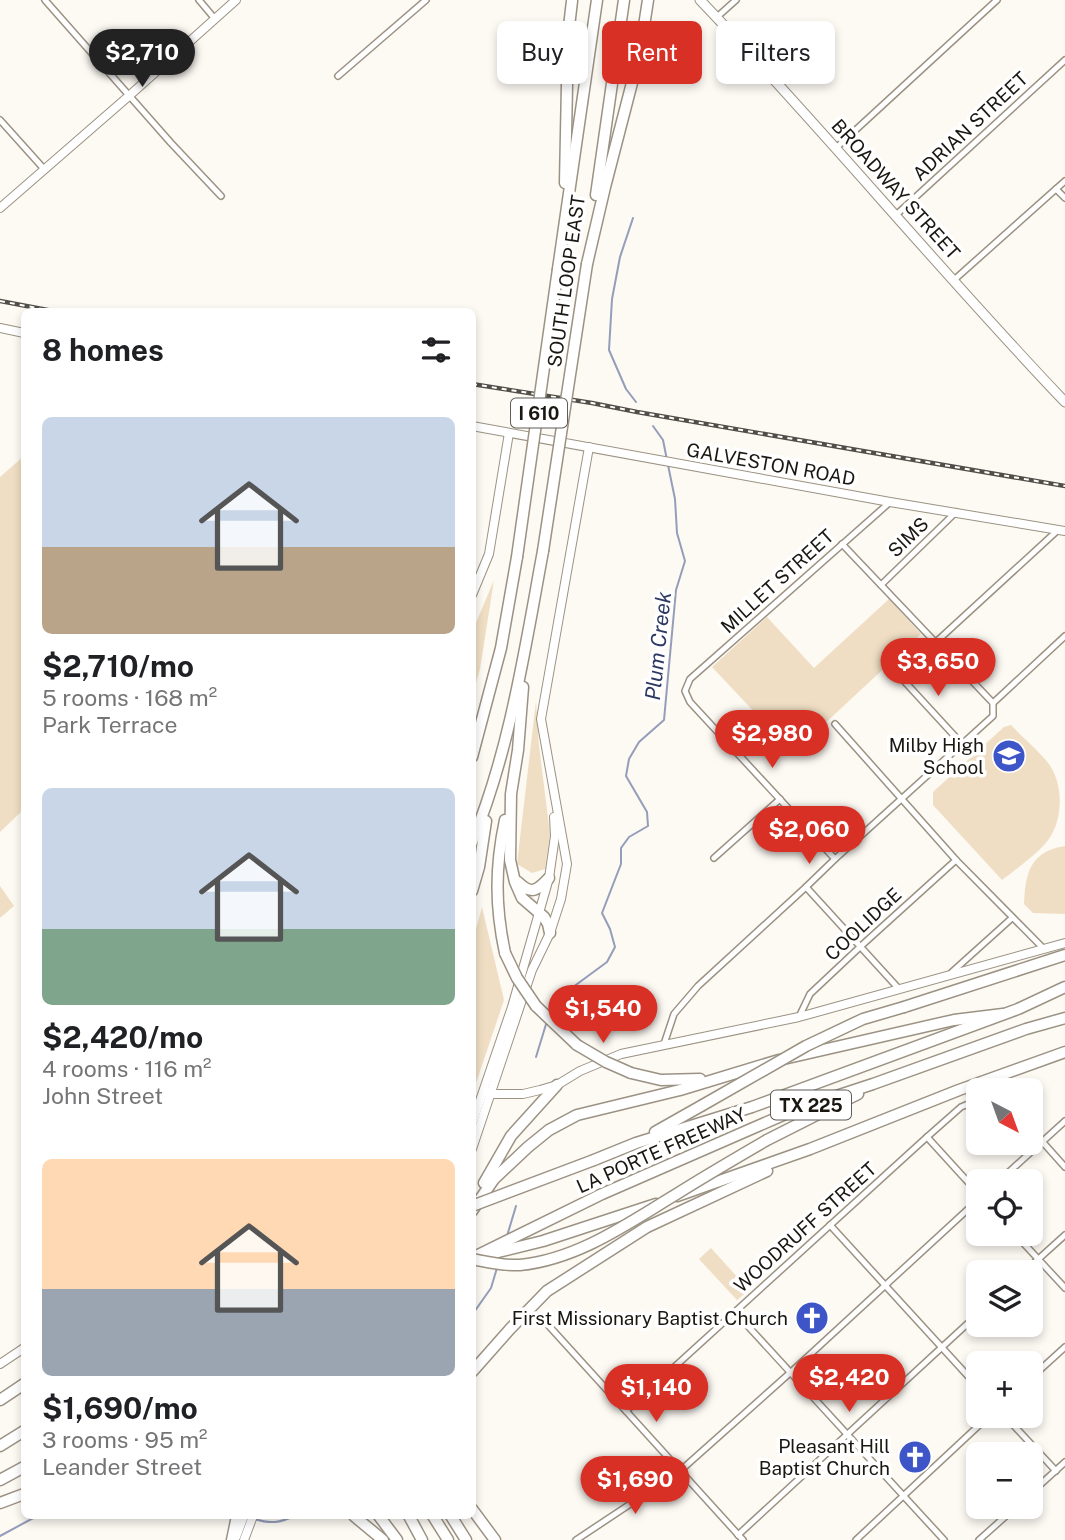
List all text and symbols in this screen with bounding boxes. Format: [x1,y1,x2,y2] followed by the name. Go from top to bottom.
[497,21,588,84] chip: Buy
[602,21,702,84] chip: Rent
[716,21,835,84] chip: Filters
[85,29,199,89] pin: $2,710
[105,38,179,65] text: $2,710
[908,67,1032,185] street label: ADRIAN STREET
[827,114,965,264] street label: BROADWAY STREET
[543,194,589,368] street label: SOUTH LOOP EAST
[417,331,455,369] icon: filters
[42,332,164,368] text: 8 homes
[511,398,567,428] road number: I 610
[685,438,857,490] street label: GALVESTON ROAD
[186,463,312,589] icon: home
[883,513,933,561] street label: SIMS
[716,525,838,637] street label: MILLET STREET
[640,590,676,702] water label: Plum Creek
[881,638,995,698] pin: $3,650
[897,647,979,674] text: $3,650
[42,648,194,684] text: $2,710/mo
[42,684,217,711] text: 5 rooms · 168 m²
[715,710,829,770] pin: $2,980
[42,711,177,738] text: Park Terrace
[731,719,813,746] text: $2,980
[889,734,984,778] place label: Milby High School
[990,737,1028,775] school or university icon: Milby High School
[752,806,866,866] pin: $2,060
[768,815,850,842] text: $2,060
[186,834,312,960] icon: home
[820,883,906,965] street label: COOLIDGE
[546,986,660,1045] pin: $1,540
[564,994,642,1021] text: $1,540
[42,1019,203,1055] text: $2,420/mo
[42,1055,211,1082] text: 4 rooms · 116 m²
[966,1078,1043,1155] north arrow
[966,1078,1043,1519] map controls
[42,1082,163,1109] text: John Street
[771,1090,851,1120] road number: TX 225
[573,1102,750,1197] street label: LA PORTE FREEWAY
[729,1157,881,1297] street label: WOODRUFF STREET
[966,1169,1043,1246] button: locate
[186,1205,312,1331] icon: home
[966,1260,1043,1337] button: layers
[793,1299,831,1337] church icon: First Missionary Baptist Church
[512,1307,788,1329] place label: First Missionary Baptist Church
[966,1351,1043,1428] button: +
[792,1354,906,1414] pin: $2,420
[808,1363,890,1390] text: $2,420
[599,1364,713,1424] pin: $1,140
[620,1373,692,1400] text: $1,140
[42,1390,198,1426] text: $1,690/mo
[42,1426,208,1453] text: 3 rooms · 95 m²
[759,1435,890,1479] place label: Pleasant Hill Baptist Church
[896,1438,934,1476] church icon: Pleasant Hill Baptist Church
[966,1442,1043,1519] button: −
[42,1453,202,1480] text: Leander Street
[578,1456,692,1516] pin: $1,690
[597,1465,673,1492] text: $1,690

